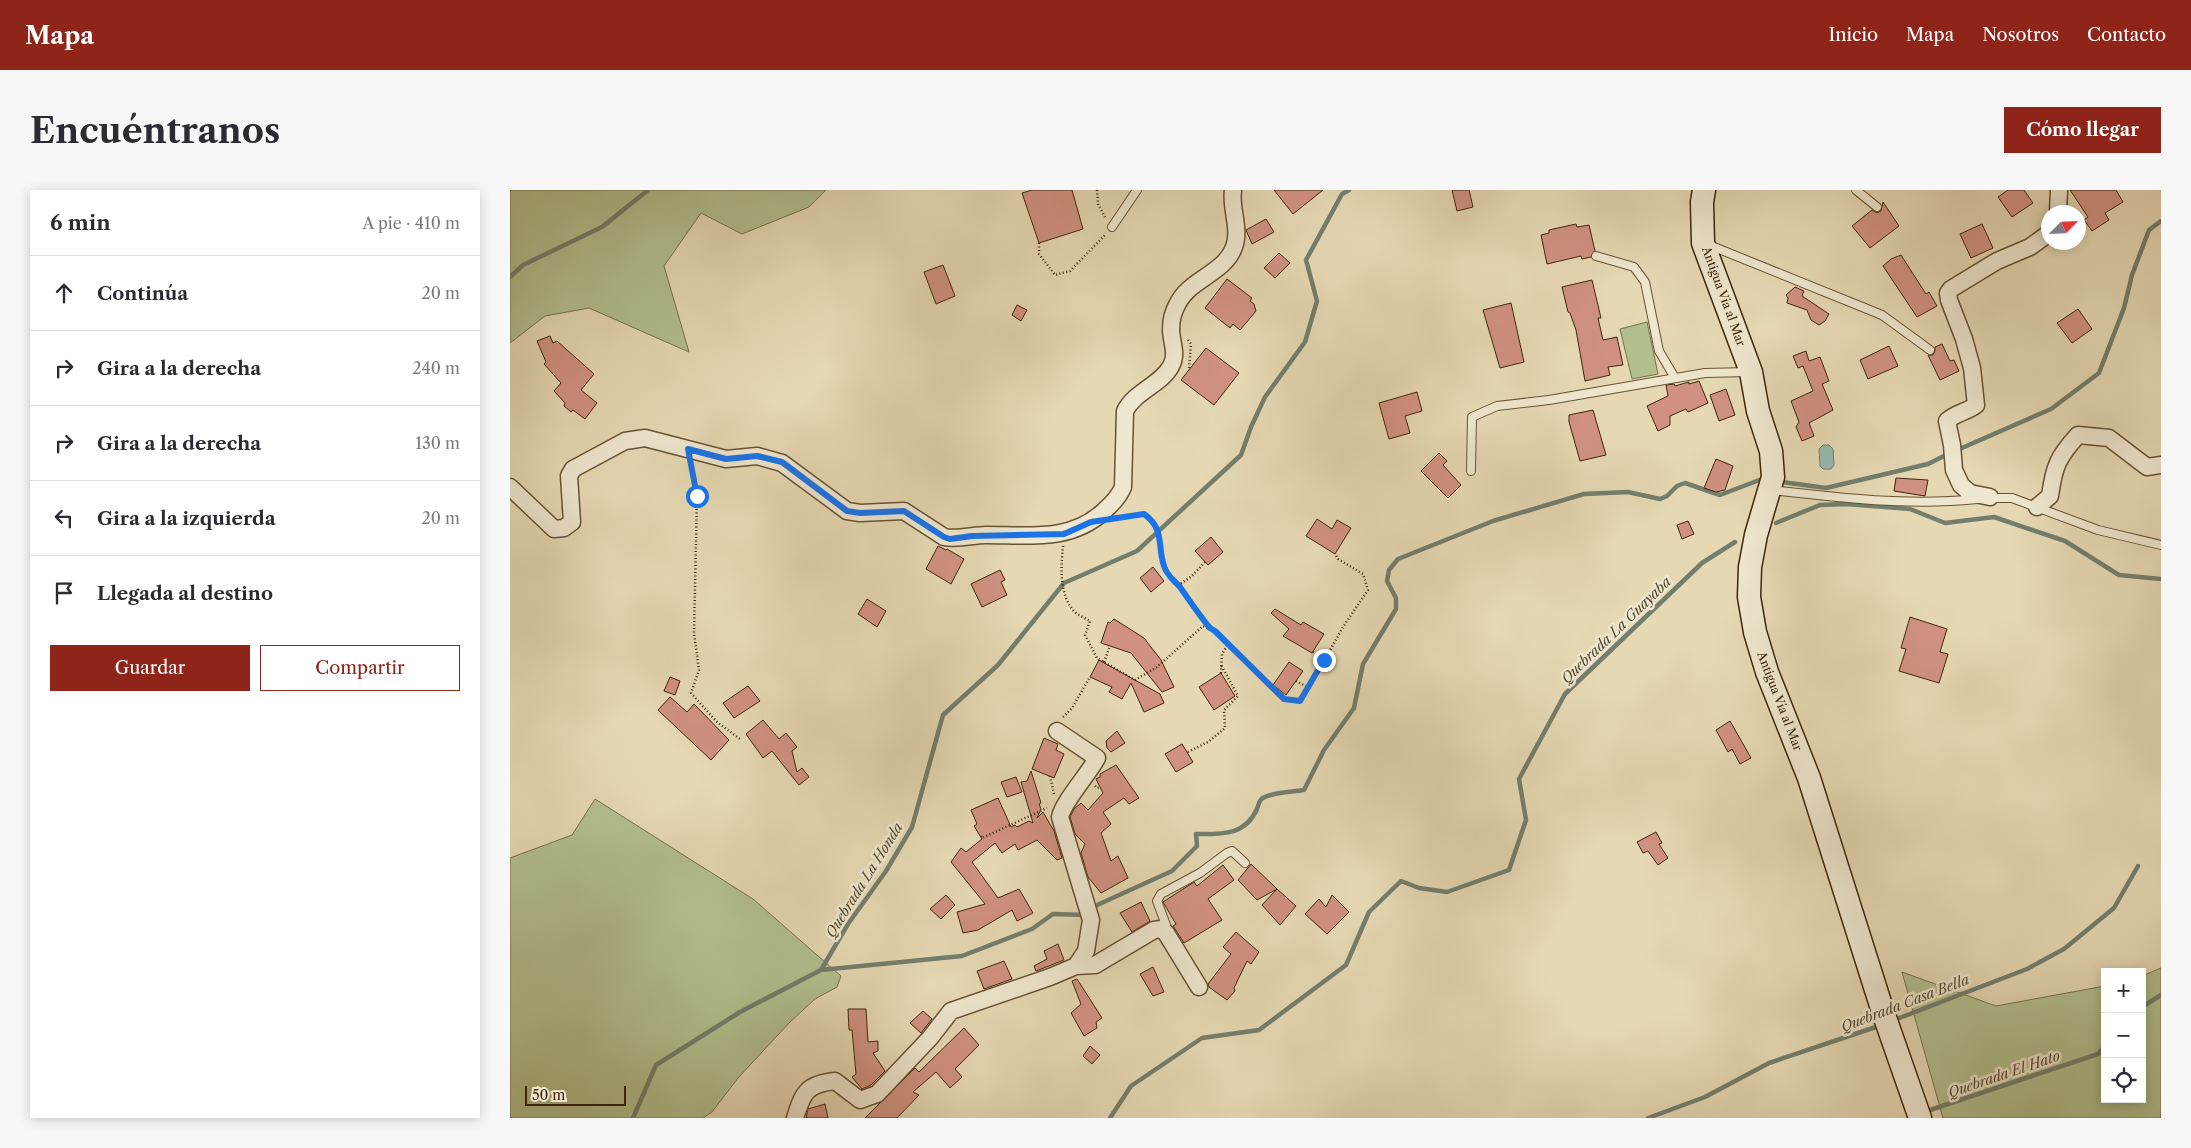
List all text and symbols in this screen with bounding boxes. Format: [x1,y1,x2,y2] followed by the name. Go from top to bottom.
[25,21,94,50] text: Mapa
[1829,24,1878,46] text: Inicio
[1906,24,1954,46] text: Mapa
[1982,24,2059,46] text: Nosotros
[2087,24,2166,46] text: Contacto
[2004,107,2161,153] button: Cómo llegar
[30,109,280,152] text: Encuéntranos
[2041,205,2086,250] north arrow
[50,210,111,235] text: 6 min
[362,213,460,233] text: A pie · 410 m
[1699,243,1749,348] street label: Antigua Vía al Mar
[50,279,78,307] icon: ahead
[97,282,188,305] text: Continúa
[421,283,460,303] text: 20 m
[50,354,78,382] icon: right
[97,357,261,380] text: Gira a la derecha
[412,358,460,378] text: 240 m
[50,429,78,457] icon: right
[97,432,261,455] text: Gira a la derecha
[415,433,460,453] text: 130 m
[686,485,709,508] route start
[50,504,78,532] icon: left
[97,507,276,530] text: Gira a la izquierda
[421,508,460,528] text: 20 m
[1557,572,1675,687] water label: Quebrada La Guayaba
[50,579,78,607] icon: arrive
[97,582,273,605] text: Llegada al destino
[50,645,250,691] button: Guardar
[260,645,460,691] button: Compartir
[1754,648,1806,753] street label: Antigua Vía al Mar
[1313,649,1336,672] route end
[821,819,907,941] water label: Quebrada La Honda
[2101,968,2146,1103] map controls
[2101,968,2146,1013] button: +
[1838,970,1972,1036] water label: Quebrada Casa Bella
[2101,1013,2146,1058] button: −
[1946,1046,2063,1102] water label: Quebrada El Hato
[2101,1058,2146,1103] button: locate
[525,1083,626,1106] scale bar
[532,1086,565,1104] text: 50 m

